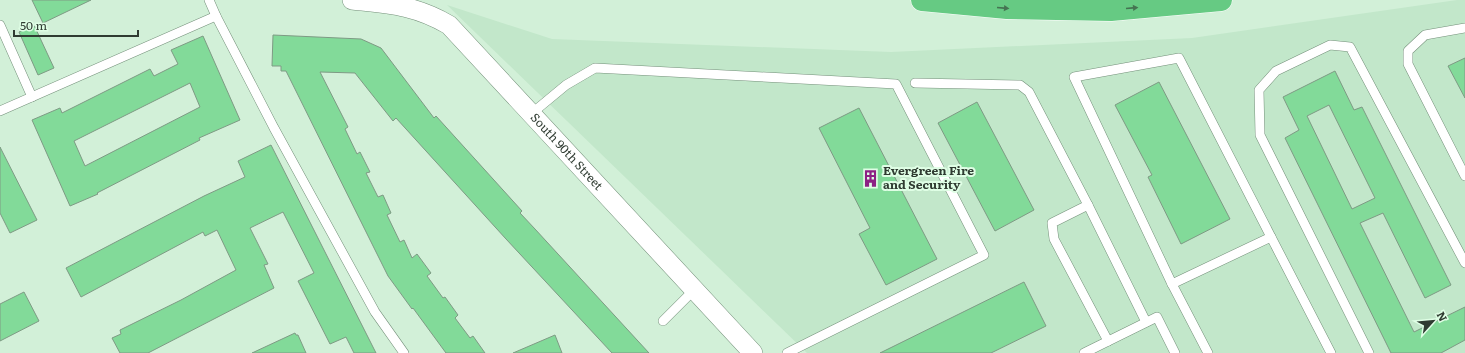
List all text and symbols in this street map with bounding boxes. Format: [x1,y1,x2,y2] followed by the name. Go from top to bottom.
[997,5,1009,11] one-way arrow
[1126,5,1138,12] one-way arrow
[14,12,138,38] scale bar
[20,16,47,34] text: 50 m
[527,108,608,194] street label: South 90th Street
[883,161,974,193] place label: Evergreen Fire and Security
[860,168,880,188] building icon: Evergreen Fire and Security
[1413,301,1453,341] north arrow
[1434,308,1452,324] text: N

